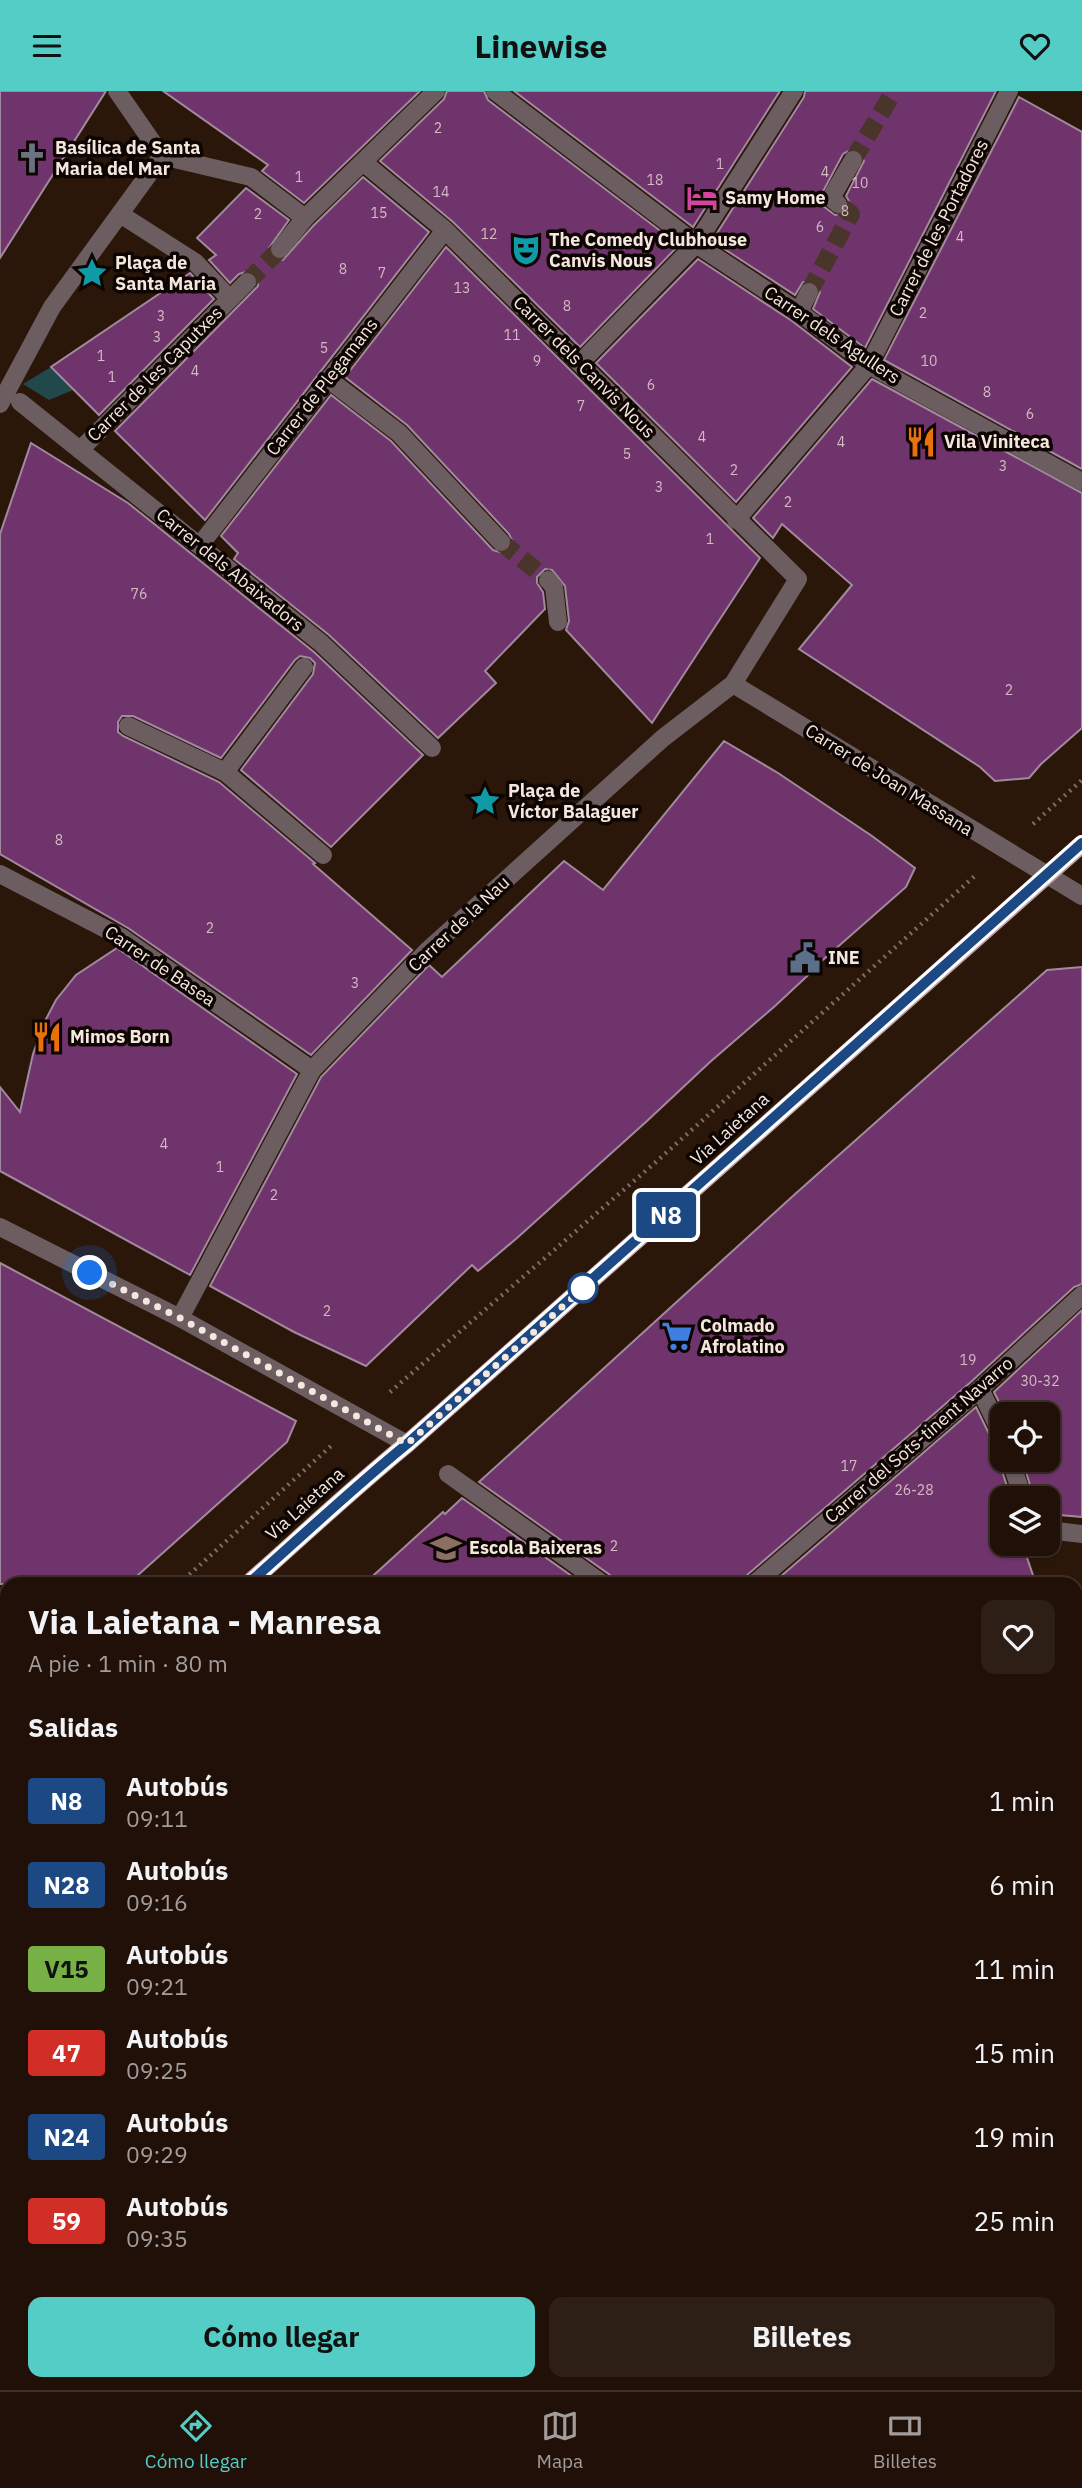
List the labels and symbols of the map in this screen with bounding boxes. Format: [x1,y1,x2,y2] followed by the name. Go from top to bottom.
[434,119,442,137] house number: 2
[884,135,993,320] street label: Carrer de les Portadores
[55,136,201,180] place label: Basílica de Santa Maria del Mar
[15,141,49,175] church icon: Basílica de Santa Maria del Mar
[716,155,724,173] house number: 1
[821,163,829,181] house number: 4
[295,168,303,186] house number: 1
[647,171,663,189] house number: 18
[852,174,868,192] house number: 10
[685,181,719,215] hotel icon: Samy Home
[433,183,449,201] house number: 14
[725,186,826,209] place label: Samy Home
[841,202,849,220] house number: 8
[371,204,387,222] house number: 15
[254,205,262,223] house number: 2
[816,218,824,236] house number: 6
[481,225,497,243] house number: 12
[549,228,747,272] place label: The Comedy Clubhouse Canvis Nous
[956,228,964,246] house number: 4
[509,233,543,267] theatre icon: The Comedy Clubhouse Canvis Nous
[115,251,216,295] place label: Plaça de Santa Maria
[75,256,109,290] place icon: Plaça de Santa Maria
[339,260,347,278] house number: 8
[378,264,386,282] house number: 7
[454,279,470,297] house number: 13
[760,281,905,389] street label: Carrer dels Agullers
[508,291,660,443] street label: Carrer dels Canvis Nous
[563,297,571,315] house number: 8
[82,301,227,446] street label: Carrer de les Caputxes
[919,304,927,322] house number: 2
[157,307,165,325] house number: 3
[261,313,382,460] street label: Carrer de Plegamans
[504,326,520,344] house number: 11
[153,328,161,346] house number: 3
[320,339,328,357] house number: 5
[97,347,105,365] house number: 1
[533,352,541,370] house number: 9
[921,352,937,370] house number: 10
[191,362,199,380] house number: 4
[108,368,116,386] house number: 1
[647,376,655,394] house number: 6
[983,383,991,401] house number: 8
[577,397,585,415] house number: 7
[1026,405,1034,423] house number: 6
[904,425,938,459] restaurant icon: Vila Viniteca
[698,428,706,446] house number: 4
[944,430,1050,453] place label: Vila Viniteca
[837,433,845,451] house number: 4
[623,445,631,463] house number: 5
[999,457,1007,475] house number: 3
[730,461,738,479] house number: 2
[655,478,663,496] house number: 3
[784,493,792,511] house number: 2
[152,503,309,636] street label: Carrer dels Abaixadors
[706,530,714,548] house number: 1
[131,585,147,603] house number: 76
[1005,681,1013,699] house number: 2
[801,719,978,841] street label: Carrer de Joan Massana
[508,779,639,823] place label: Plaça de Víctor Balaguer
[468,784,502,818] place icon: Plaça de Víctor Balaguer
[55,831,63,849] house number: 8
[403,871,514,977] street label: Carrer de la Nau
[206,919,214,937] house number: 2
[100,920,220,1011] street label: Carrer de Basea
[788,941,822,975] public building icon: INE
[828,946,860,969] place label: INE
[351,974,359,992] house number: 3
[30,1020,64,1054] restaurant icon: Mimos Born
[70,1025,170,1048] place label: Mimos Born
[686,1087,774,1170] street label: Via Laietana
[160,1135,168,1153] house number: 4
[216,1158,224,1176] house number: 1
[270,1186,278,1204] house number: 2
[634,1192,698,1238] line badge: N8
[72,1255,107,1290] your location
[568,1273,598,1303] unlabelled marker
[323,1302,331,1320] house number: 2
[700,1314,785,1358] place label: Colmado Afrolatino
[660,1319,694,1353] supermarket icon: Colmado Afrolatino
[960,1351,976,1369] house number: 19
[820,1352,1018,1528] street label: Carrer del Sots-tinent Navarro
[1020,1372,1060,1390] house number: 30-32
[841,1457,857,1475] house number: 17
[261,1462,349,1545] street label: Via Laietana
[894,1481,934,1499] house number: 26-28
[429,1531,463,1565] school or university icon: Escola Baixeras
[469,1536,602,1559] place label: Escola Baixeras
[610,1537,618,1555] house number: 2

